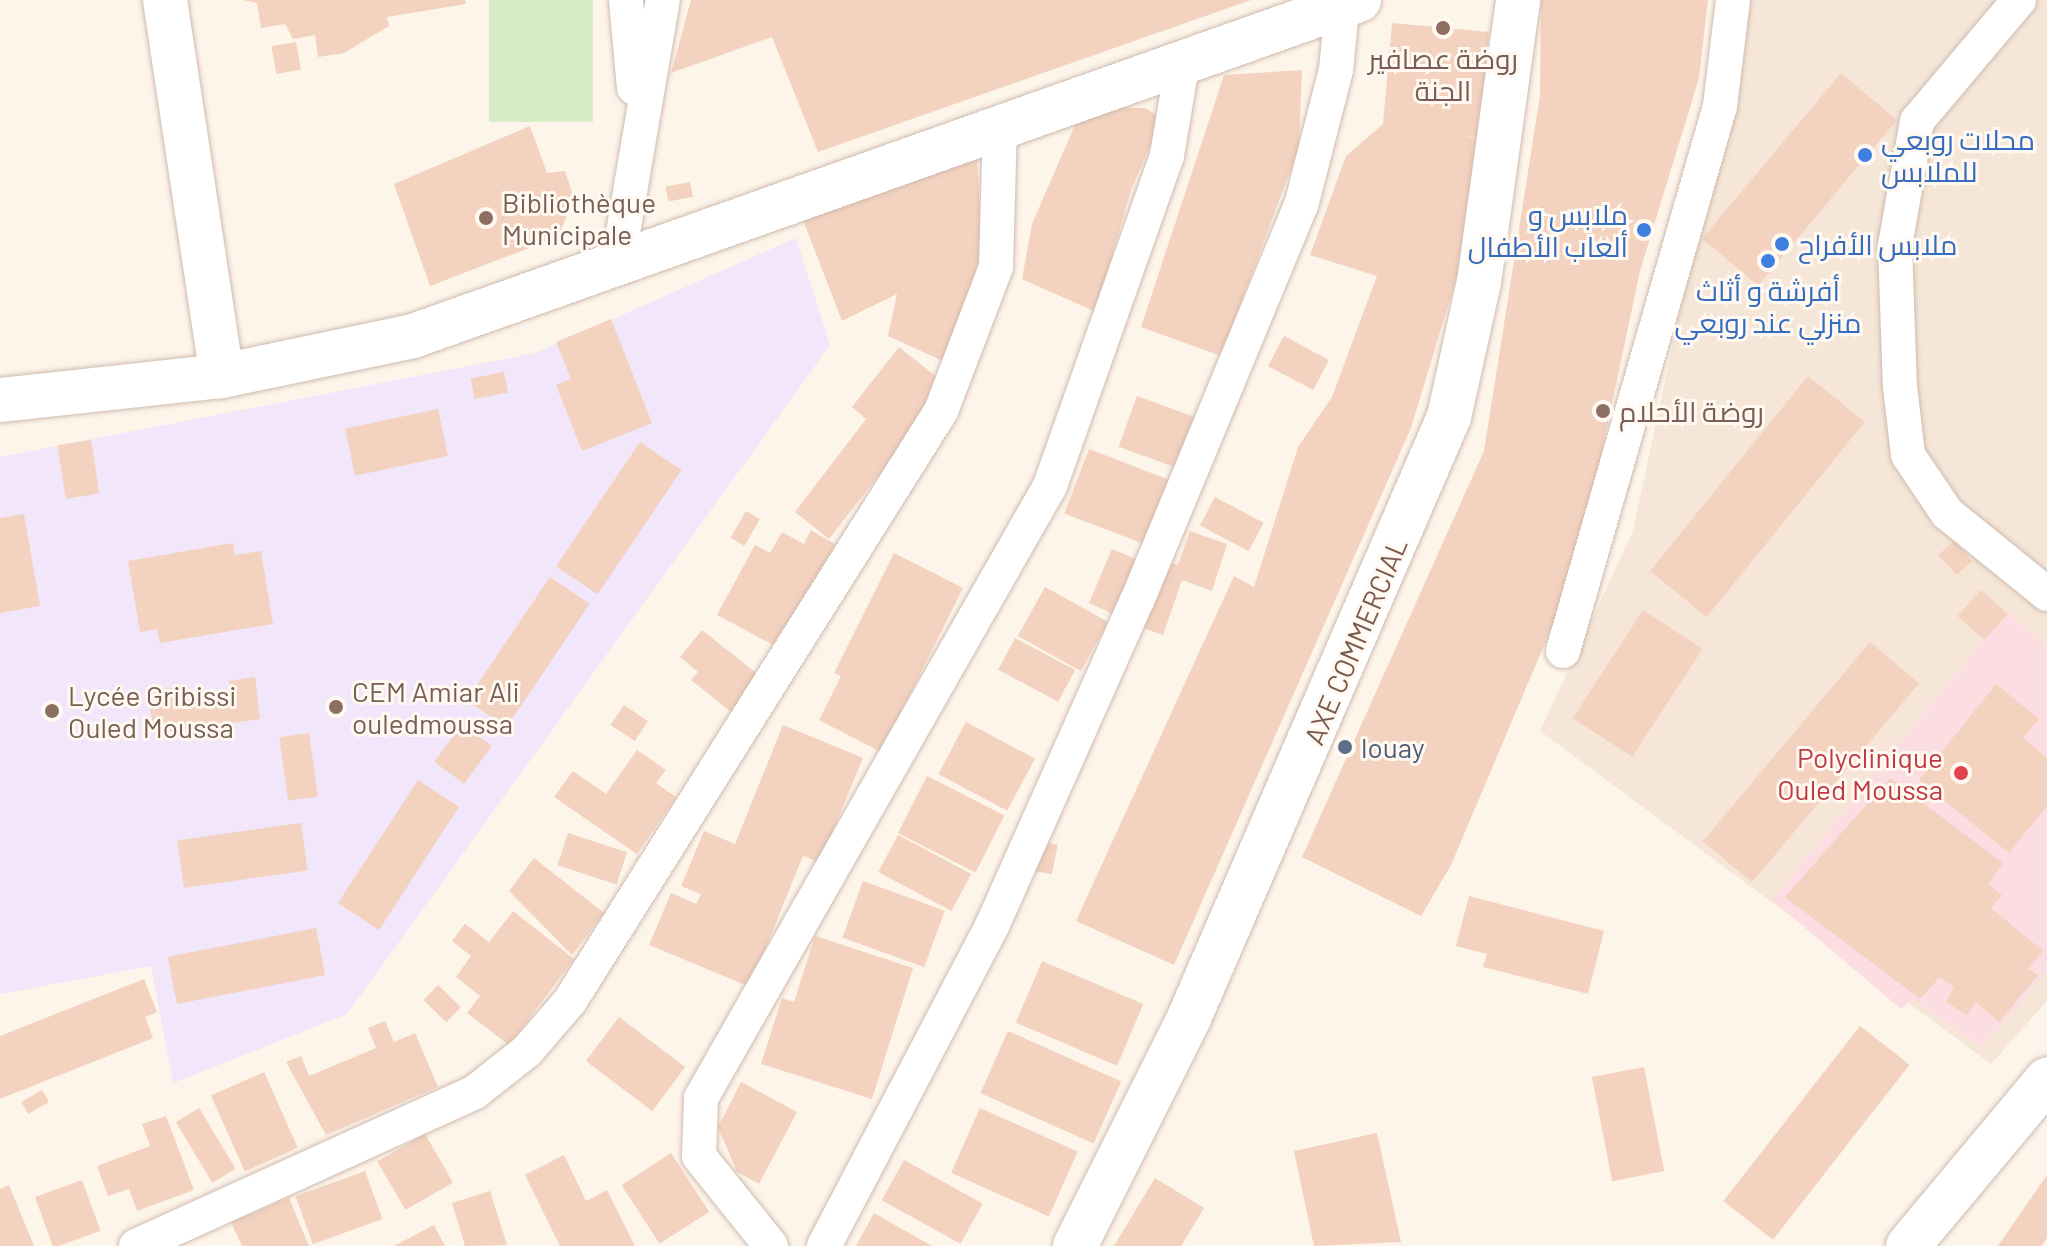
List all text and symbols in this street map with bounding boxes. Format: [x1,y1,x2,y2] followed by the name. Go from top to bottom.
[1434,19,1452,37] marker: روضة عصافير الجنة
[1368,41,1518,107] place label: روضة عصافير الجنة
[1881,122,2035,188] place label: محلات روبعي للملابس
[1856,146,1874,164] marker: محلات روبعي للملابس
[502,185,656,251] place label: Bibliothèque Municipale
[1468,197,1628,263] place label: ملابس و ألعاب الأطفال
[477,209,495,227] marker: Bibliothèque Municipale
[1635,221,1653,239] marker: ملابس و ألعاب الأطفال
[1798,227,1957,261] place label: ملابس الأفراح
[1773,235,1791,253] marker: ملابس الأفراح
[1759,252,1777,270] marker: أفرشة و أثاث منزلي عند روبعي
[1675,273,1861,339] place label: أفرشة و أثاث منزلي عند روبعي
[1619,394,1764,428] place label: روضة الأحلام
[1594,402,1612,420] marker: روضة الأحلام
[1296,532,1414,750] street label: AXE COMMERCIAL
[352,674,520,740] place label: CEM Amiar Ali ouledmoussa
[68,678,237,744] place label: Lycée Gribissi Ouled Moussa
[327,698,345,716] marker: CEM Amiar Ali ouledmoussa
[43,702,61,720] marker: Lycée Gribissi Ouled Moussa
[1361,730,1425,764] place label: louay
[1336,738,1354,756] marker: louay
[1777,740,1943,806] place label: Polyclinique Ouled Moussa
[1950,762,1972,784] marker: Polyclinique Ouled Moussa

